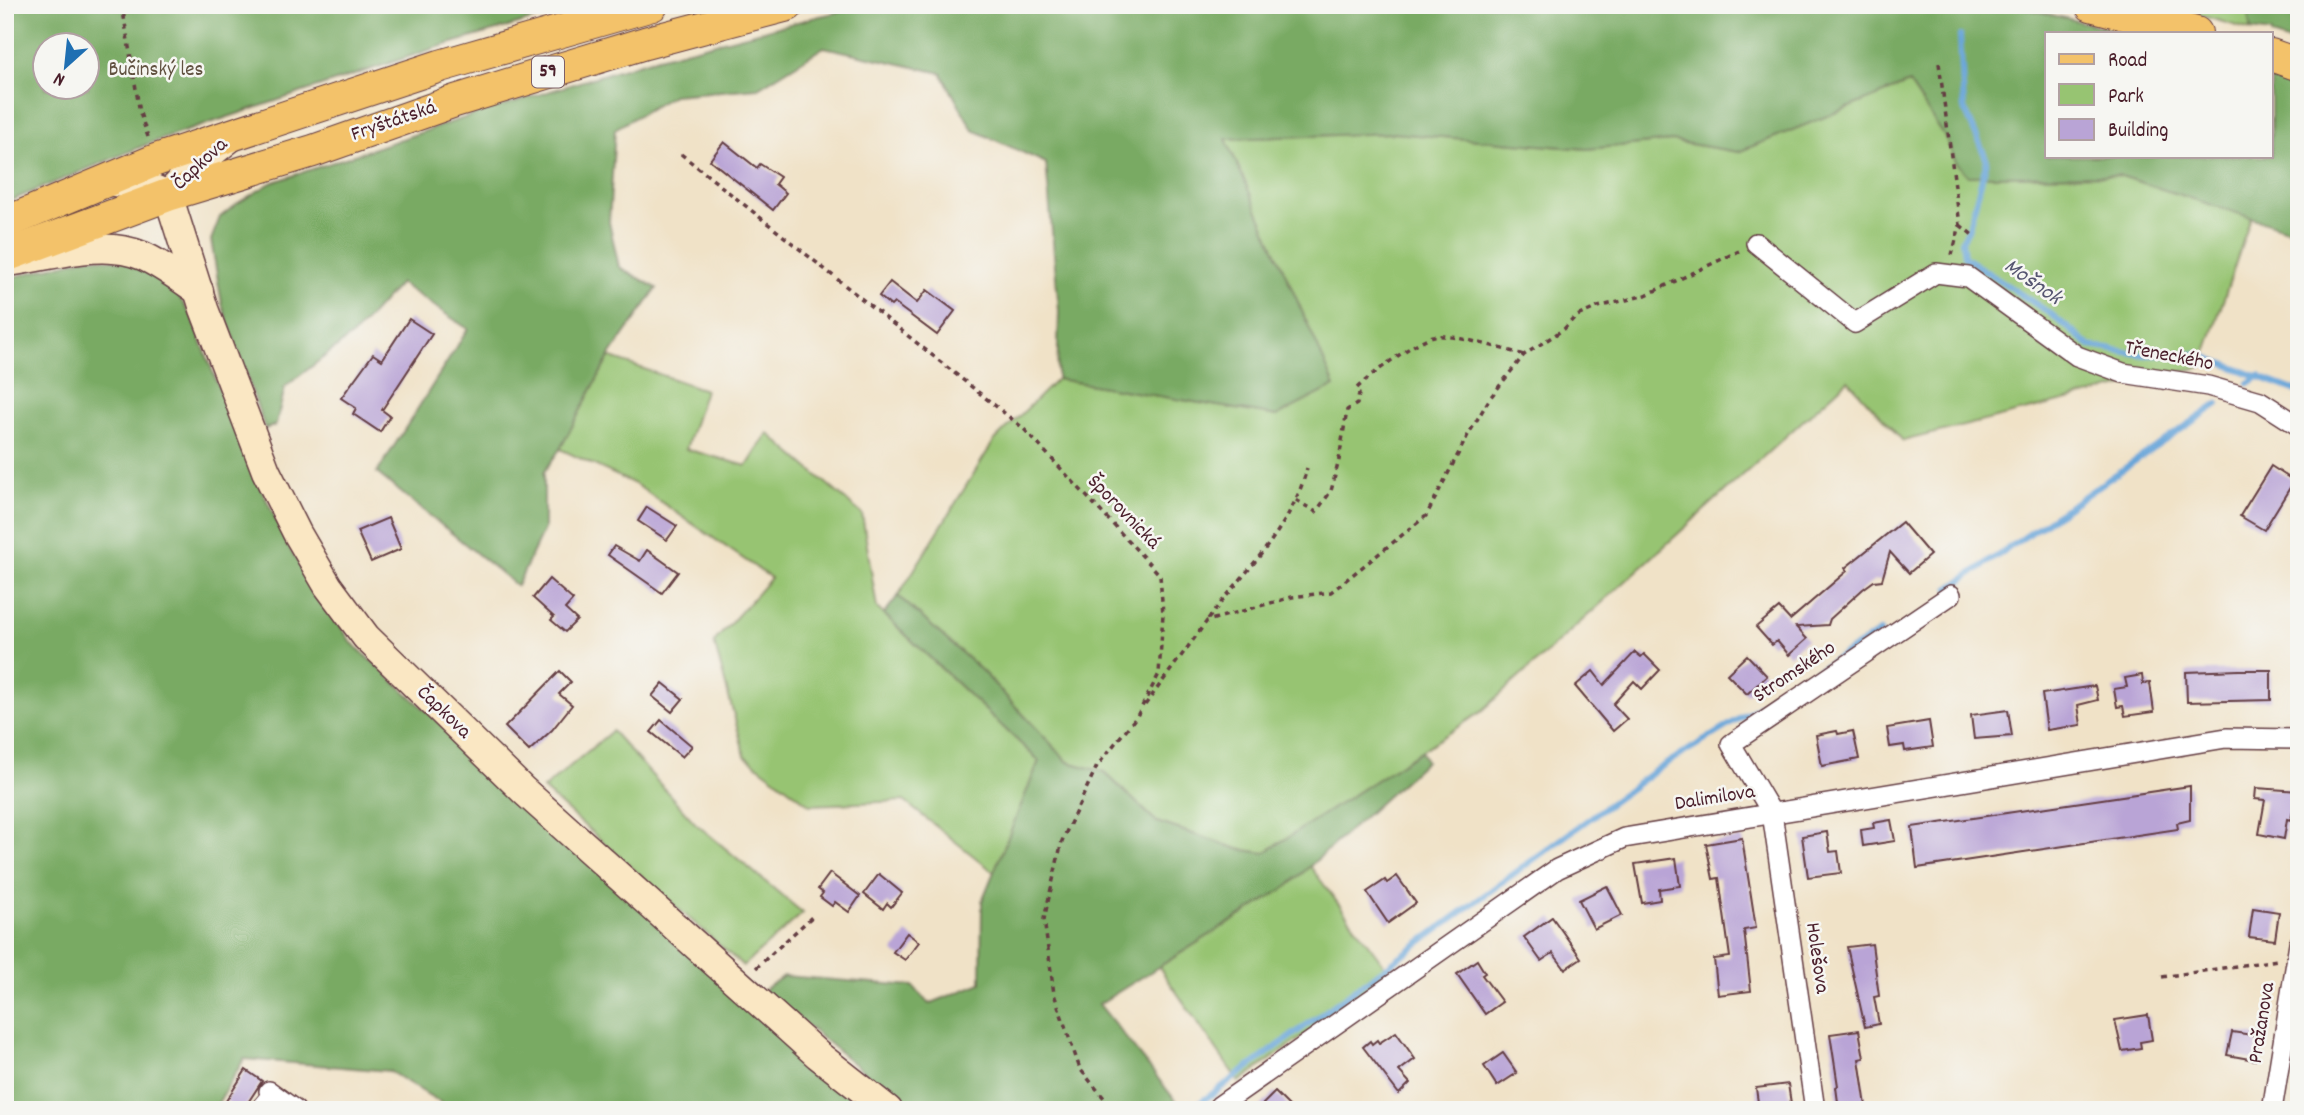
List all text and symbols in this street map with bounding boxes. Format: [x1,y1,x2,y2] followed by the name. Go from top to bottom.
[32,32,102,102] north arrow
[2045,32,2272,158] legend
[2108,47,2147,77] text: Road
[109,56,203,86] park label: Bučinský les
[532,57,564,88] road number: 59
[50,64,70,92] text: N
[2108,83,2144,113] text: Park
[347,93,441,151] street label: Fryštátská
[2108,117,2168,147] text: Building
[166,131,236,199] street label: Čapkova
[1996,251,2070,316] water label: Mošnok
[2122,334,2216,380] street label: Třeneckého
[1079,469,1167,558] street label: Šporovnická
[1748,634,1842,712] street label: Stromského
[409,679,478,748] street label: Čapkova
[1673,778,1758,820] street label: Dalimilova
[1796,921,1836,997] street label: Holešova
[2242,979,2284,1066] street label: Pražanova

